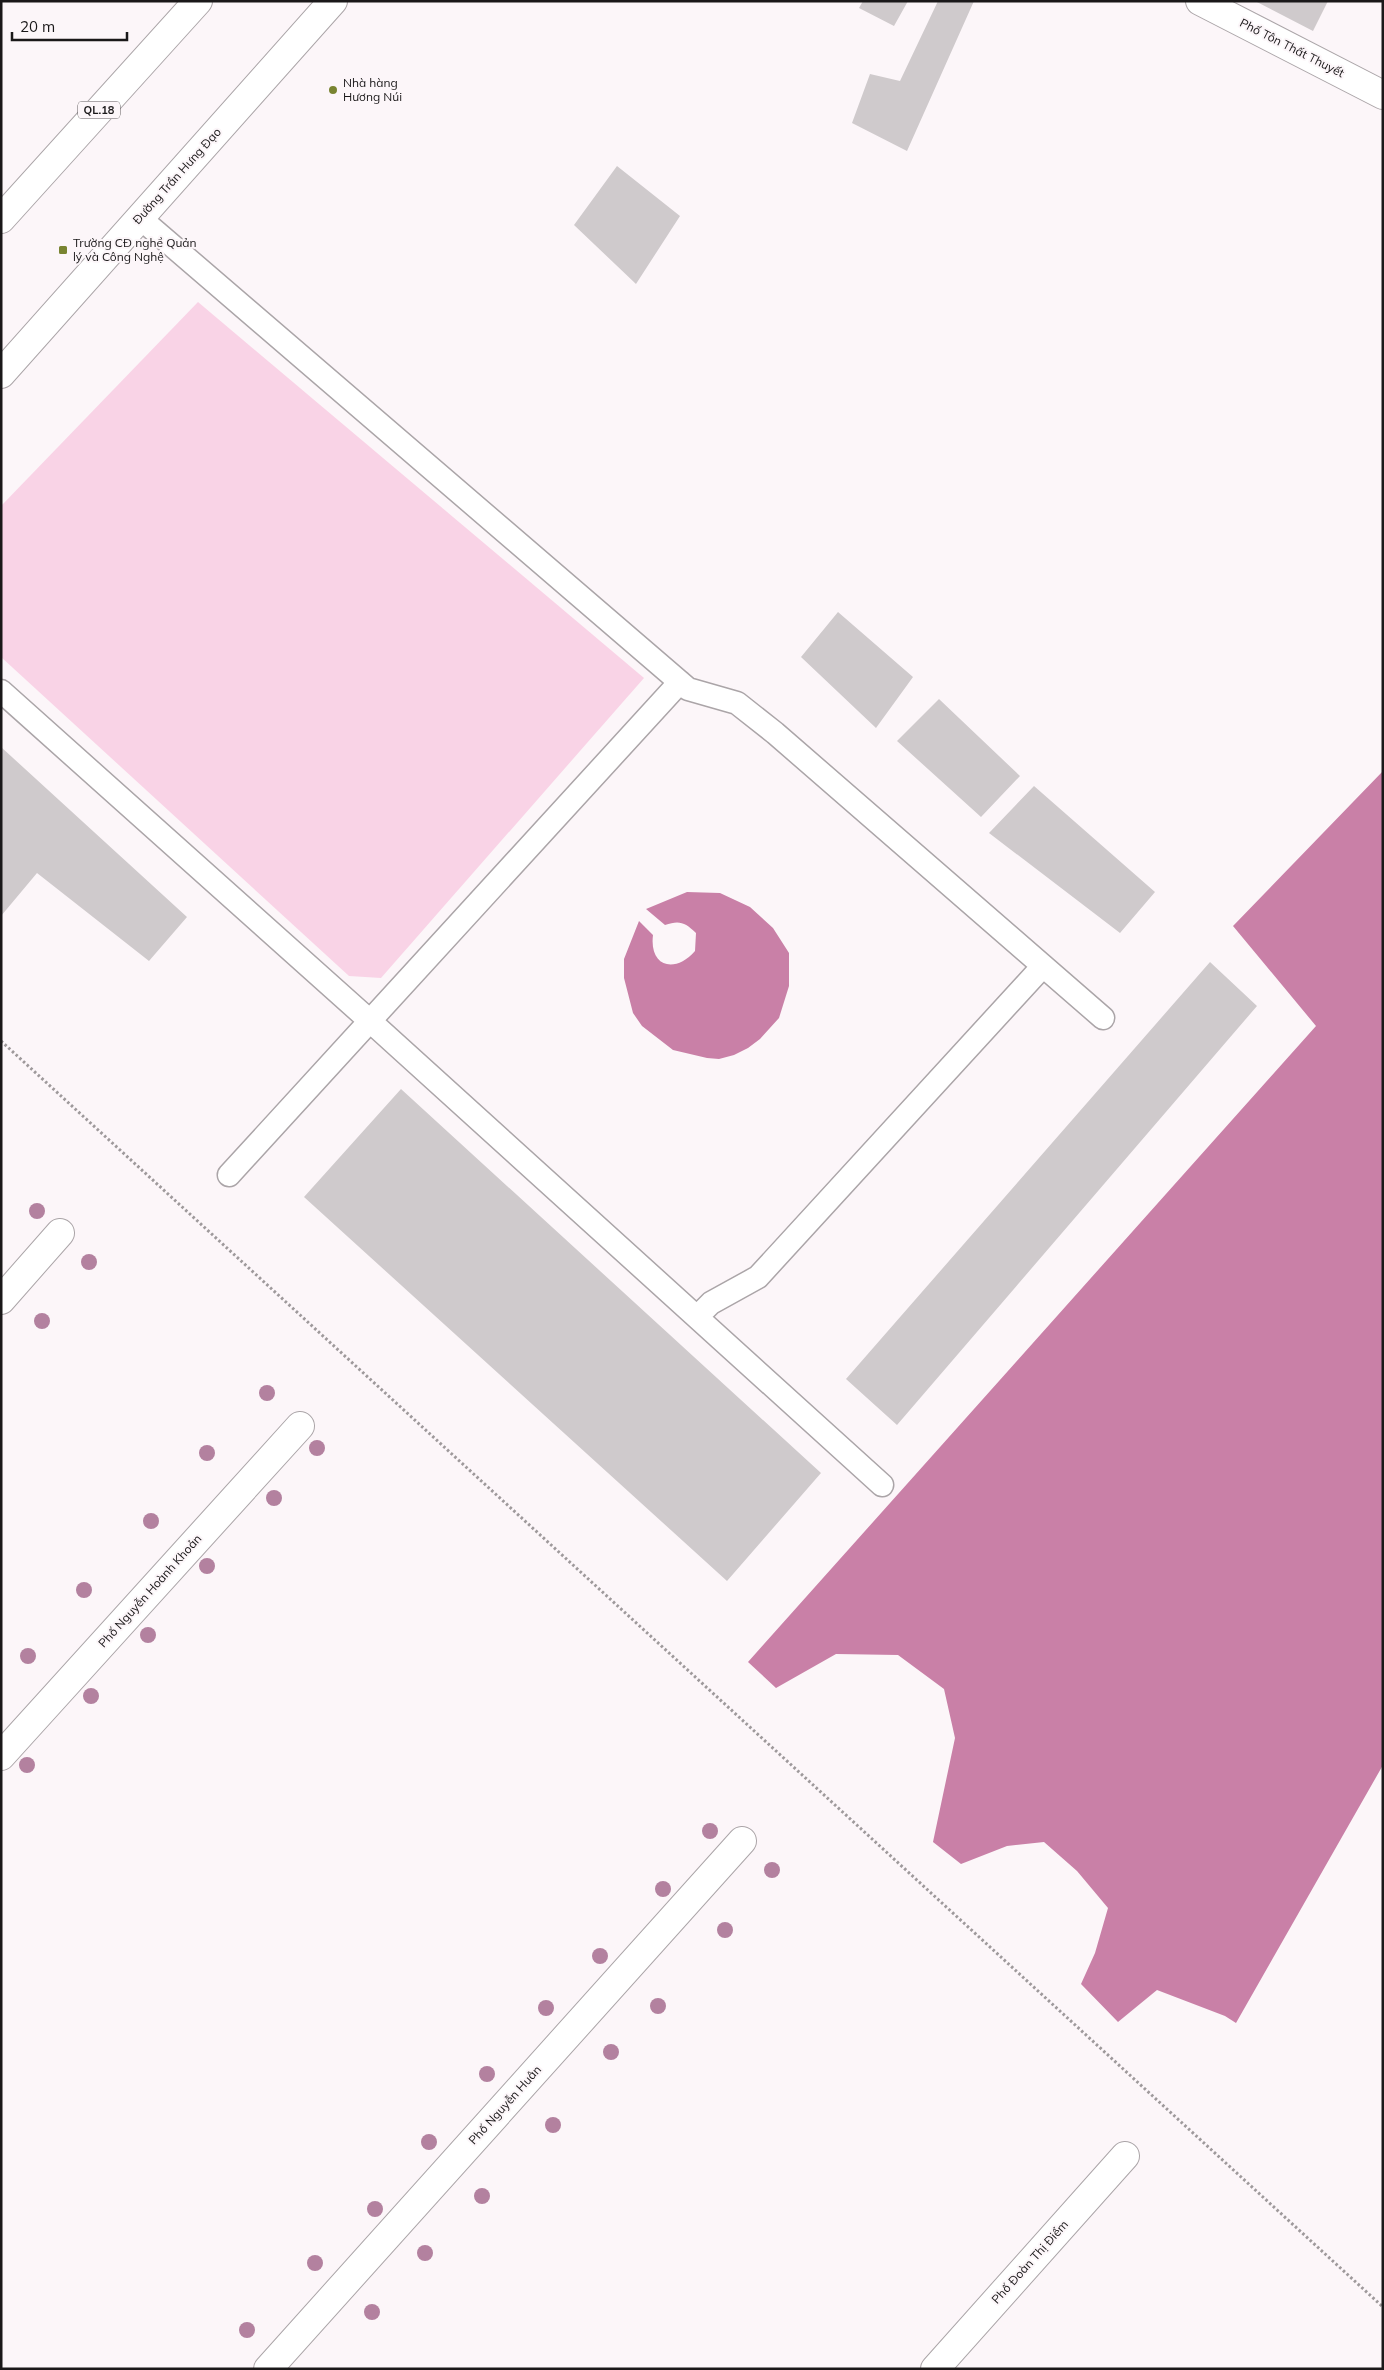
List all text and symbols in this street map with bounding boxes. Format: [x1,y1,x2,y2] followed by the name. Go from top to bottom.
[12,10,128,42] scale bar
[1237,15,1347,80] street label: Phố Tôn Thất Thuyết
[20,17,55,36] text: 20 m
[343,75,402,104] place label: Nhà hàng Hương Núi
[327,84,339,96] marker: Nhà hàng Hương Núi
[78,102,120,118] road number: QL.18
[129,124,224,227] street label: Đường Trần Hưng Đạo
[73,235,197,264] place label: Trường CĐ nghề Quản lý và Công Nghệ
[57,244,69,256] marker: Trường CĐ nghề Quản lý và Công Nghệ
[95,1531,204,1650] street label: Phố Nguyễn Hoành Khoản
[465,2062,544,2147] street label: Phố Nguyễn Huân
[988,2217,1071,2307] street label: Phố Đoàn Thị Điểm

